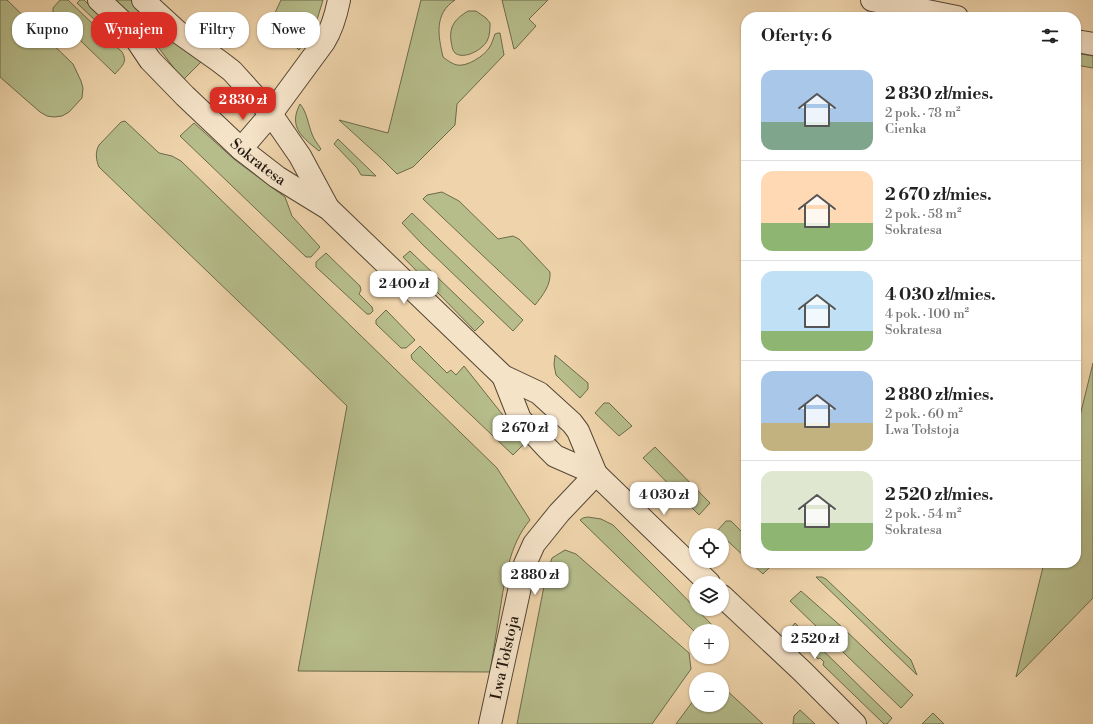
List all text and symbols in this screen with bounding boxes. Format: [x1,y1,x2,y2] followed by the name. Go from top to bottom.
[12,12,83,48] chip: Kupno
[91,12,177,48] chip: Wynajem
[185,12,249,48] chip: Filtry
[257,12,320,48] chip: Nowe
[761,25,832,47] text: Oferty: 6
[1039,25,1061,47] icon: filters
[885,83,993,105] text: 2 830 zł/mies.
[793,86,841,134] icon: home
[202,87,284,121] pin: 2 830 zł
[219,92,267,108] text: 2 830 zł
[885,105,961,121] text: 2 pok. · 78 m²
[885,121,926,137] text: Cienka
[226,135,290,190] street label: Sokratesa
[885,184,992,206] text: 2 670 zł/mies.
[793,187,841,235] icon: home
[885,206,961,222] text: 2 pok. · 58 m²
[885,222,942,238] text: Sokratesa
[363,271,445,305] pin: 2 400 zł
[379,276,429,292] text: 2 400 zł
[885,284,996,306] text: 4 030 zł/mies.
[793,287,841,335] icon: home
[885,306,969,322] text: 4 pok. · 100 m²
[885,322,942,338] text: Sokratesa
[885,384,994,406] text: 2 880 zł/mies.
[793,387,841,435] icon: home
[885,406,963,422] text: 2 pok. · 60 m²
[484,415,566,449] pin: 2 670 zł
[501,420,549,436] text: 2 670 zł
[885,422,959,438] text: Lwa Tołstoja
[623,482,705,516] pin: 4 030 zł
[885,484,993,506] text: 2 520 zł/mies.
[639,487,689,503] text: 4 030 zł
[793,487,841,535] icon: home
[885,506,962,522] text: 2 pok. · 54 m²
[885,522,942,538] text: Sokratesa
[689,528,729,712] map controls
[689,528,729,568] button: locate
[494,562,576,596] pin: 2 880 zł
[511,567,559,583] text: 2 880 zł
[689,576,729,616] button: layers
[487,613,524,702] street label: Lwa Tołstoja
[689,624,729,664] button: +
[774,626,856,660] pin: 2 520 zł
[791,631,839,647] text: 2 520 zł
[689,672,729,712] button: −

